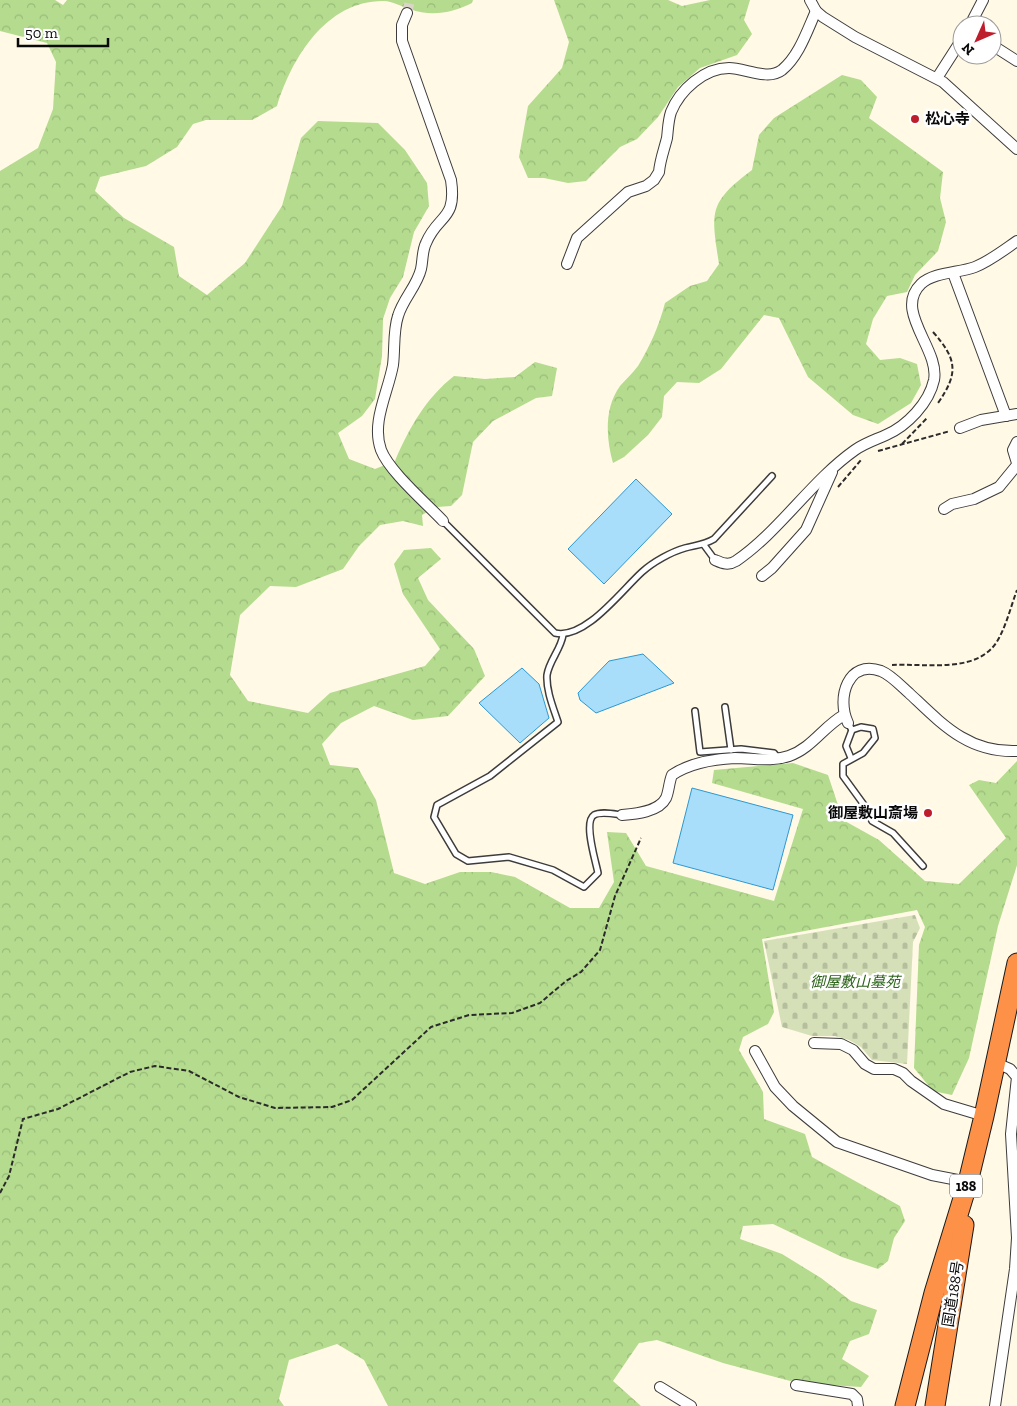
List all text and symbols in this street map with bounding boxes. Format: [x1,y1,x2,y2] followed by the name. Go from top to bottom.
[18,15,108,47] scale bar
[952,15,1002,65] north arrow
[25,24,58,42] text: 50 m
[958,39,978,59] text: N
[925,110,970,128] place label: 松心寺
[909,113,921,125] marker: 松心寺
[828,804,918,822] place label: 御屋敷山斎場
[922,807,934,819] marker: 御屋敷山斎場
[810,973,902,991] park label: 御屋敷山墓苑
[950,1174,982,1198] road number: 188
[939,1260,967,1328] street label: 国道188号

